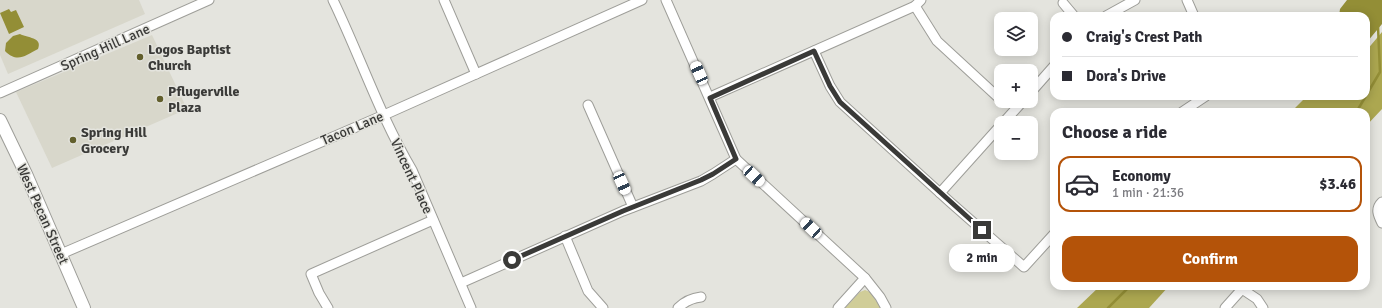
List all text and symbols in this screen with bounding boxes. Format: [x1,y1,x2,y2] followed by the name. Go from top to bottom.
[994,12,1038,160] map controls
[994,12,1038,56] button: layers
[58,20,152,75] street label: Spring Hill Lane
[1086,28,1203,46] text: Craig's Crest Path
[148,41,232,74] place label: Logos Baptist Church
[135,52,145,62] marker: Logos Baptist Church
[689,60,709,86] car
[994,64,1038,108] button: +
[1086,67,1166,85] text: Dora's Drive
[168,83,240,116] place label: Pflugerville Plaza
[155,94,165,104] marker: Pflugerville Plaza
[318,108,386,149] street label: Tacon Lane
[994,116,1038,160] button: −
[1062,121,1167,143] text: Choose a ride
[81,124,148,157] place label: Spring Hill Grocery
[68,135,78,145] marker: Spring Hill Grocery
[387,136,436,217] street label: Vincent Place
[13,161,72,267] street label: West Pecan Street
[741,163,767,189] car
[1064,166,1100,202] icon: car
[1112,167,1171,185] text: Economy
[612,170,632,196] car
[1319,175,1356,193] text: $3.46
[1112,185,1184,201] text: 1 min · 21:36
[798,215,824,241] car
[973,221,991,239] route end
[1062,236,1358,282] button: Confirm
[949,244,1015,272] callout: 2 min
[966,250,998,266] text: 2 min
[503,251,521,269] route start

